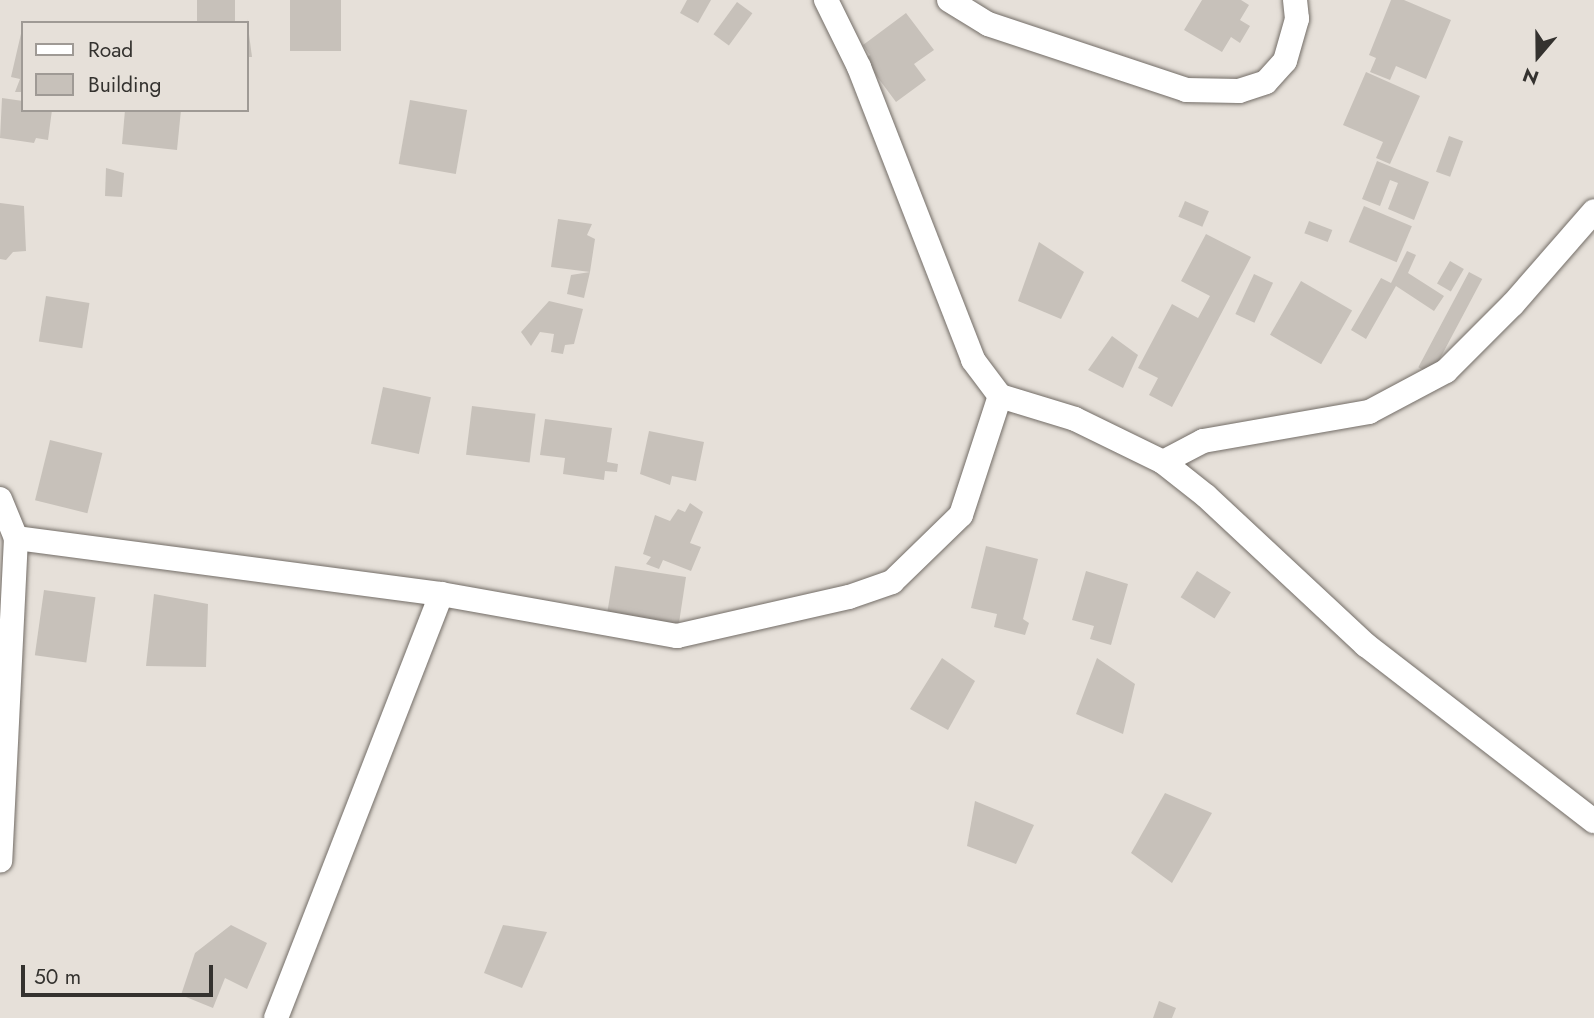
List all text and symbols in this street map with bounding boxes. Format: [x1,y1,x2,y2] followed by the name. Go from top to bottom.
[21,21,248,112] legend
[1503,21,1573,91] north arrow
[88,35,133,65] text: Road
[1519,61,1542,91] text: N
[88,70,161,100] text: Building
[24,951,217,995] scale bar
[34,962,81,992] text: 50 m

